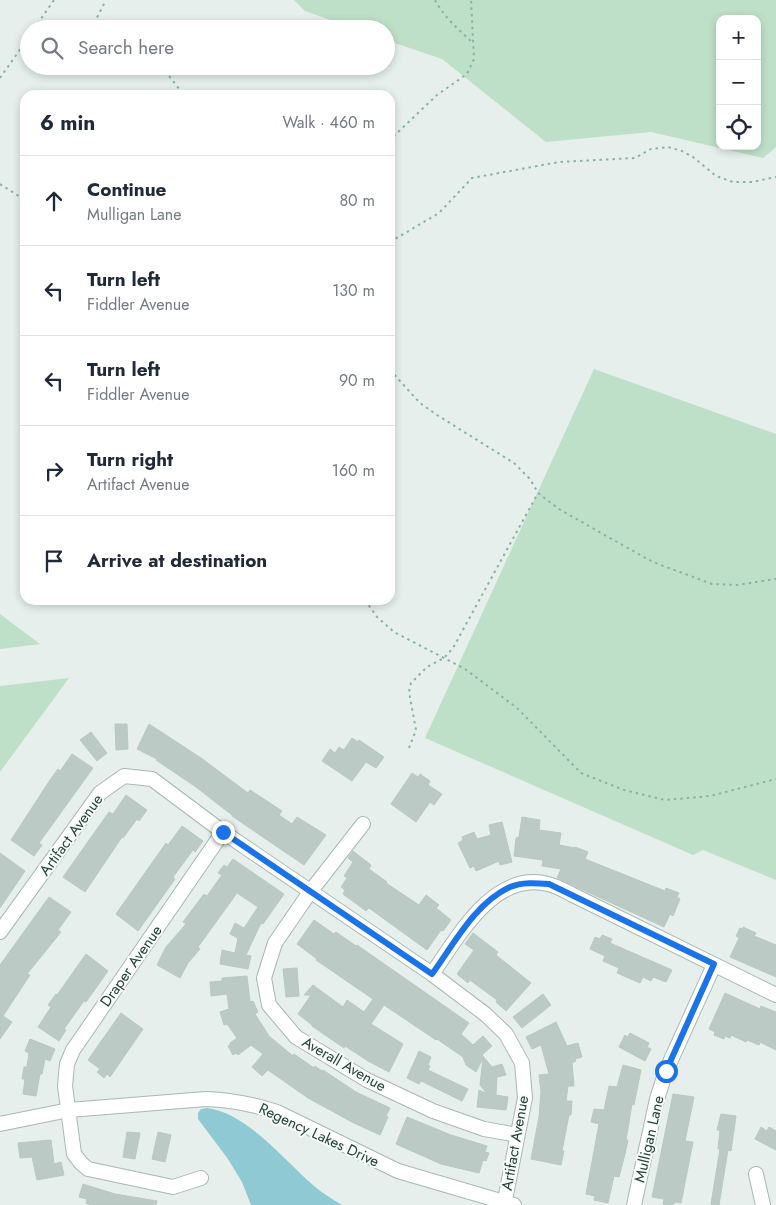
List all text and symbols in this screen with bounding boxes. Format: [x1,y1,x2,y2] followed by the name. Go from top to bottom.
[716,15,761,150] map controls
[716,15,761,60] button: +
[20,20,395,75] search box
[38,34,66,62] icon: search
[78,34,174,61] text: Search here
[716,60,761,105] button: −
[716,105,761,150] button: locate
[40,108,95,138] text: 6 min
[283,111,375,134] text: Walk · 460 m
[87,176,166,203] text: Continue
[40,187,68,215] icon: ahead
[339,189,375,212] text: 80 m
[87,203,181,226] text: Mulligan Lane
[87,266,160,293] text: Turn left
[40,277,68,305] icon: left
[332,279,375,302] text: 130 m
[87,293,189,316] text: Fiddler Avenue
[87,356,160,383] text: Turn left
[40,367,68,395] icon: left
[339,369,375,392] text: 90 m
[87,383,189,406] text: Fiddler Avenue
[87,446,173,473] text: Turn right
[40,457,68,485] icon: right
[332,459,375,482] text: 160 m
[87,473,189,496] text: Artifact Avenue
[40,547,68,575] icon: arrive
[87,547,267,574] text: Arrive at destination
[34,789,108,880] street label: Artifact Avenue
[212,821,235,844] route end
[95,920,167,1011] street label: Draper Avenue
[298,1031,390,1097] street label: Averall Avenue
[655,1060,678,1083] route start
[628,1093,670,1185] street label: Mulligan Lane
[496,1094,534,1192] street label: Artifact Avenue
[255,1097,383,1173] street label: Regency Lakes Drive

